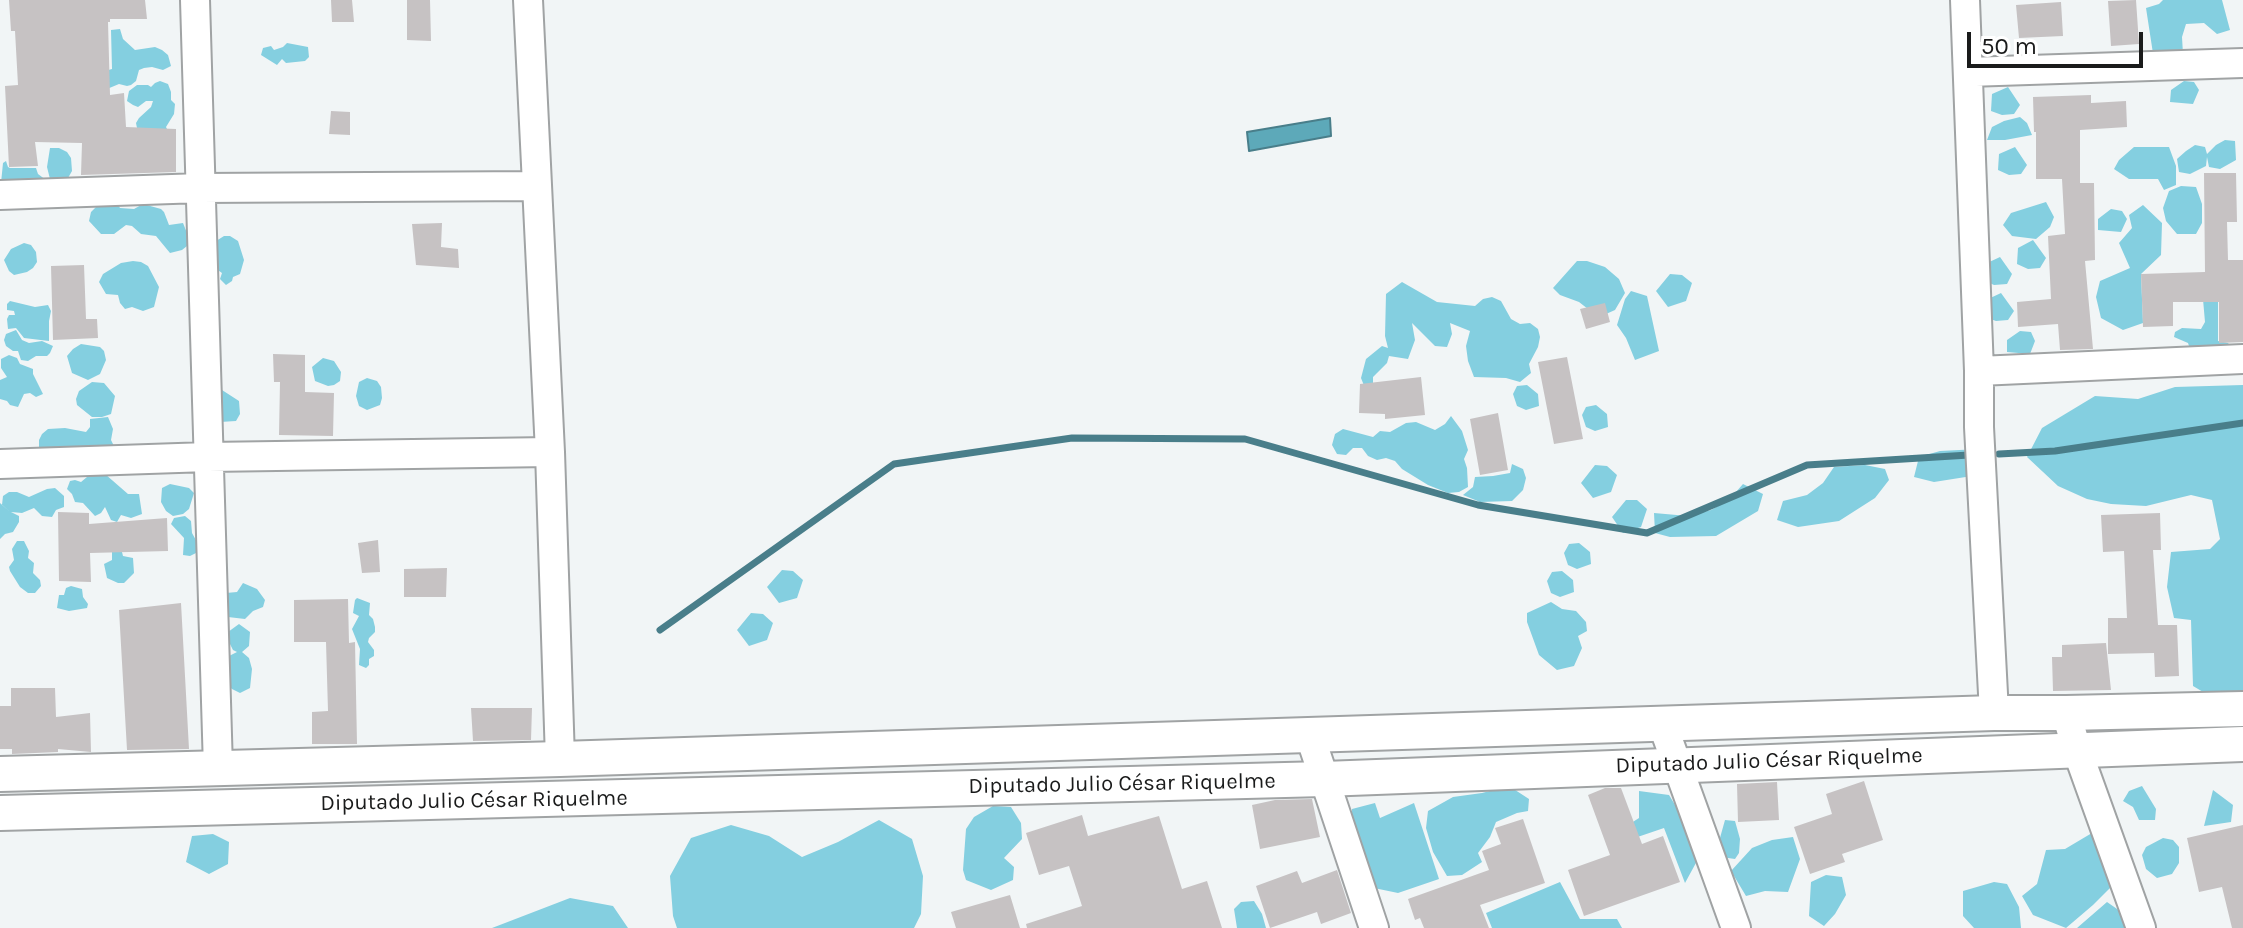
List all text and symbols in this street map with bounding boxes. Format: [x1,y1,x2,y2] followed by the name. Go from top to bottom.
[1971,16,2147,66] scale bar
[1981,32,2037,60] text: 50 m
[1615,742,1923,780] street label: Diputado Julio César Riquelme
[968,768,1276,800] street label: Diputado Julio César Riquelme
[320,785,628,817] street label: Diputado Julio César Riquelme

